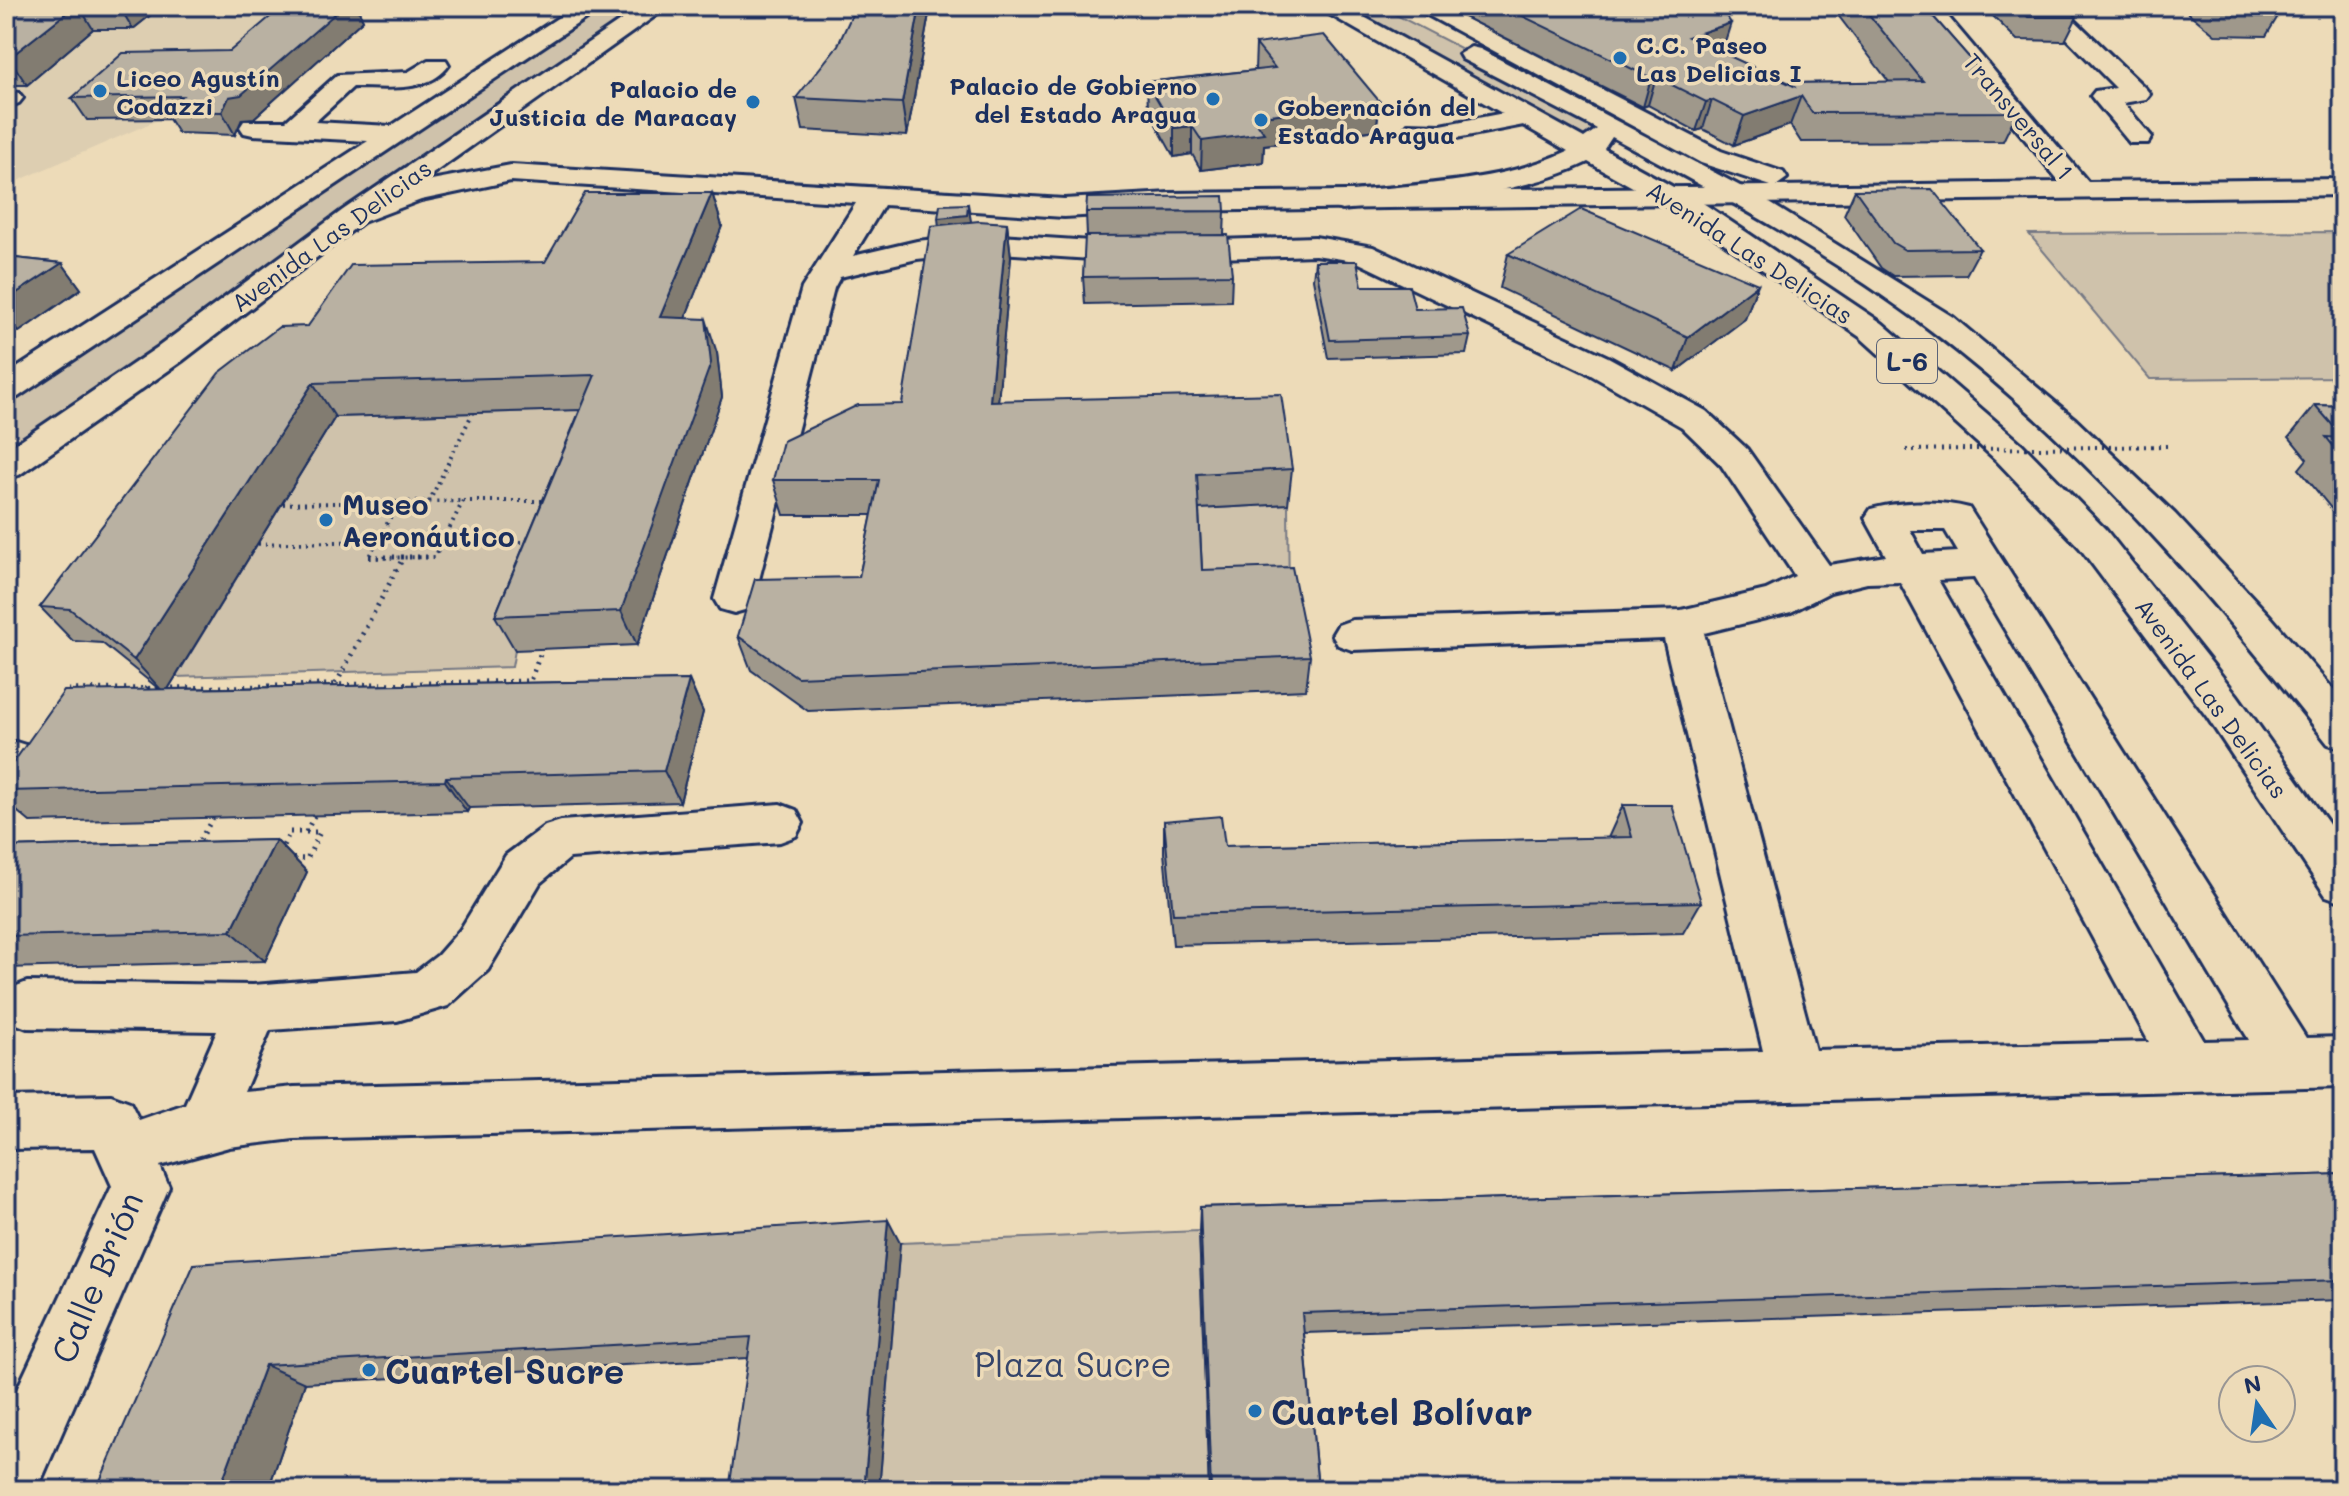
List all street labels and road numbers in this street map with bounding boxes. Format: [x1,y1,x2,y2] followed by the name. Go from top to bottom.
[1957,46,2081,186] street label: Transversal 1
[225,152,437,318] street label: Avenida Las Delicias
[1641,174,1859,330] street label: Avenida Las Delicias
[1877,339,1937,383] road number: L-6
[2129,592,2295,804] street label: Avenida Las Delicias
[40,1184,152,1370] street label: Calle Brión

